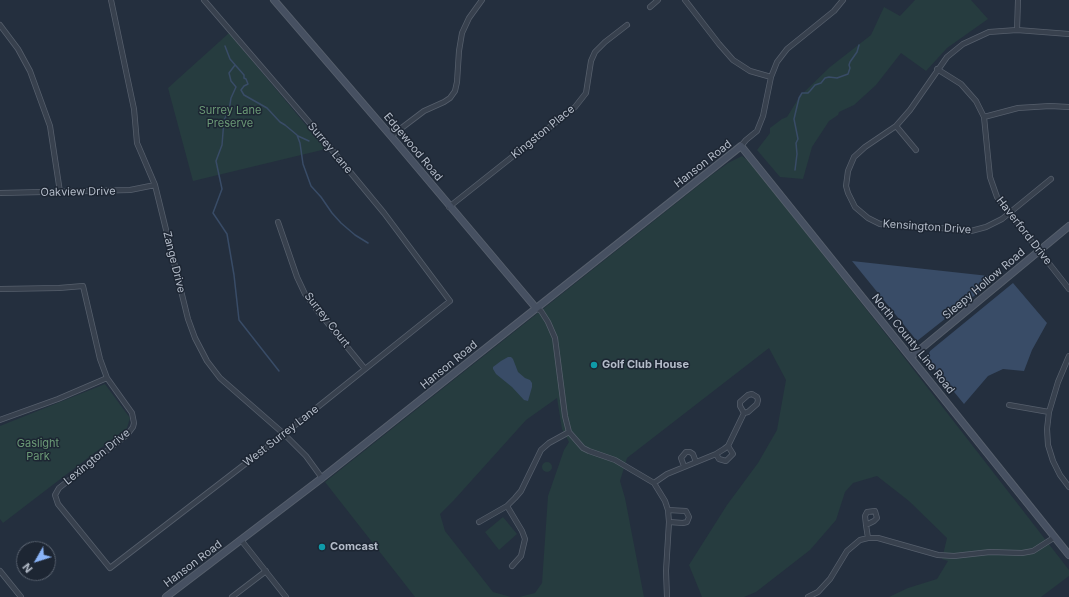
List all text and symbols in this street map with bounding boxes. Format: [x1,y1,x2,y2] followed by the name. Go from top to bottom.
[509,102,577,162] street label: Kingston Place
[199,104,261,130] park label: Surrey Lane Preserve
[381,110,445,184] street label: Edgewood Road
[305,120,355,176] street label: Surrey Lane
[672,137,734,191] street label: Hanson Road
[40,185,116,199] street label: Oakview Drive
[993,195,1055,267] street label: Haverford Drive
[882,217,972,237] street label: Kensington Drive
[160,230,188,294] street label: Zange Drive
[940,246,1028,322] street label: Sleepy Hollow Road
[301,290,353,350] street label: Surrey Court
[869,291,957,397] street label: North County Line Road
[418,338,480,392] street label: Hanson Road
[602,358,689,372] place label: Golf Club House
[589,360,599,370] marker: Golf Club House
[241,403,321,469] street label: West Surrey Lane
[61,426,133,488] street label: Lexington Drive
[17,437,59,463] park label: Gaslight Park
[161,538,225,590] street label: Hanson Road
[330,540,378,554] place label: Comcast
[16,541,56,581] north arrow
[317,542,327,552] marker: Comcast
[19,560,36,576] text: N

